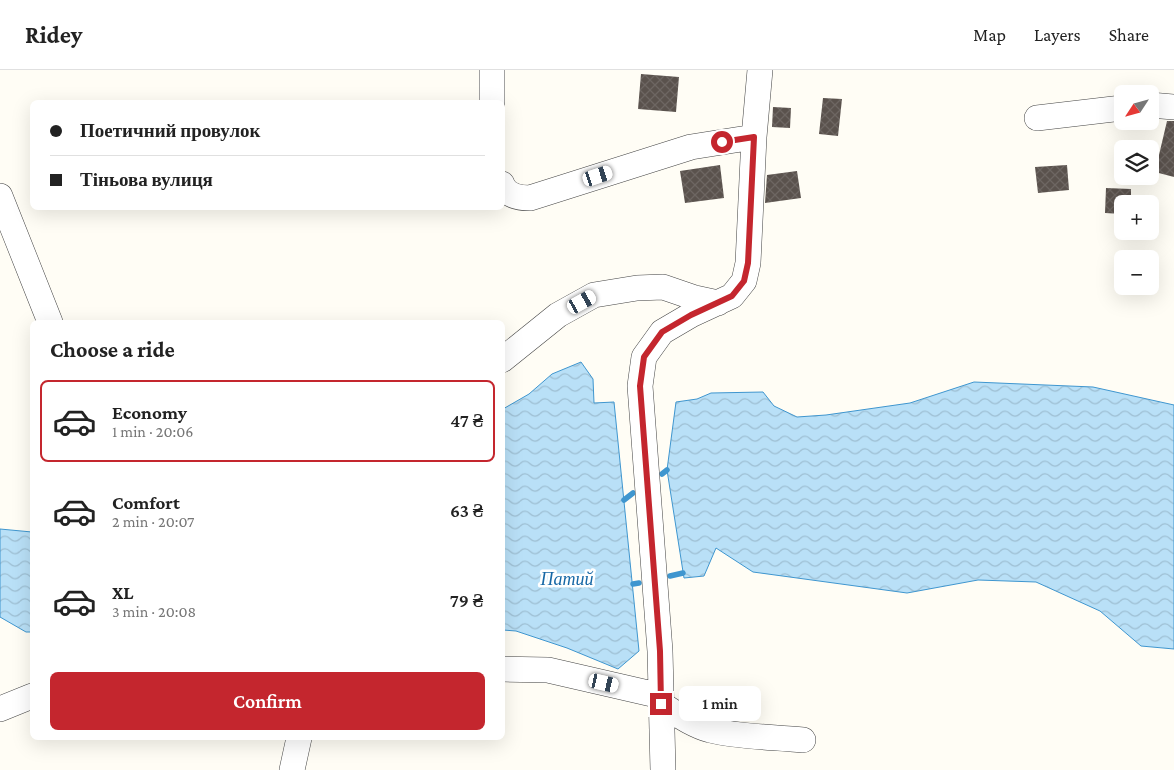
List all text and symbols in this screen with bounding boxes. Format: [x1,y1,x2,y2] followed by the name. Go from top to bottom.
[25,21,82,48] text: Ridey
[973,25,1006,45] text: Map
[1034,25,1081,45] text: Layers
[1109,25,1149,45] text: Share
[1114,85,1159,130] north arrow
[1114,85,1159,295] map controls
[80,120,261,141] text: Поетичний провулок
[711,131,733,153] route start
[1114,140,1159,185] button: layers
[581,164,614,188] car
[80,169,213,190] text: Тіньова вулиця
[1114,195,1159,240] button: +
[1114,250,1159,295] button: −
[565,288,598,316] car
[50,337,175,362] text: Choose a ride
[52,399,97,444] icon: car
[112,402,187,423] text: Economy
[450,410,483,431] text: 47 ₴
[112,423,193,440] text: 1 min · 20:06
[52,489,97,534] icon: car
[112,492,180,513] text: Comfort
[450,500,483,521] text: 63 ₴
[112,513,194,530] text: 2 min · 20:07
[540,569,594,589] water label: Патий
[52,579,97,624] icon: car
[112,582,134,603] text: XL
[450,590,483,611] text: 79 ₴
[112,603,196,620] text: 3 min · 20:08
[50,672,485,730] button: Confirm
[587,672,620,694] car
[678,686,761,722] callout: 1 min
[650,693,672,715] route end
[702,695,738,712] text: 1 min

